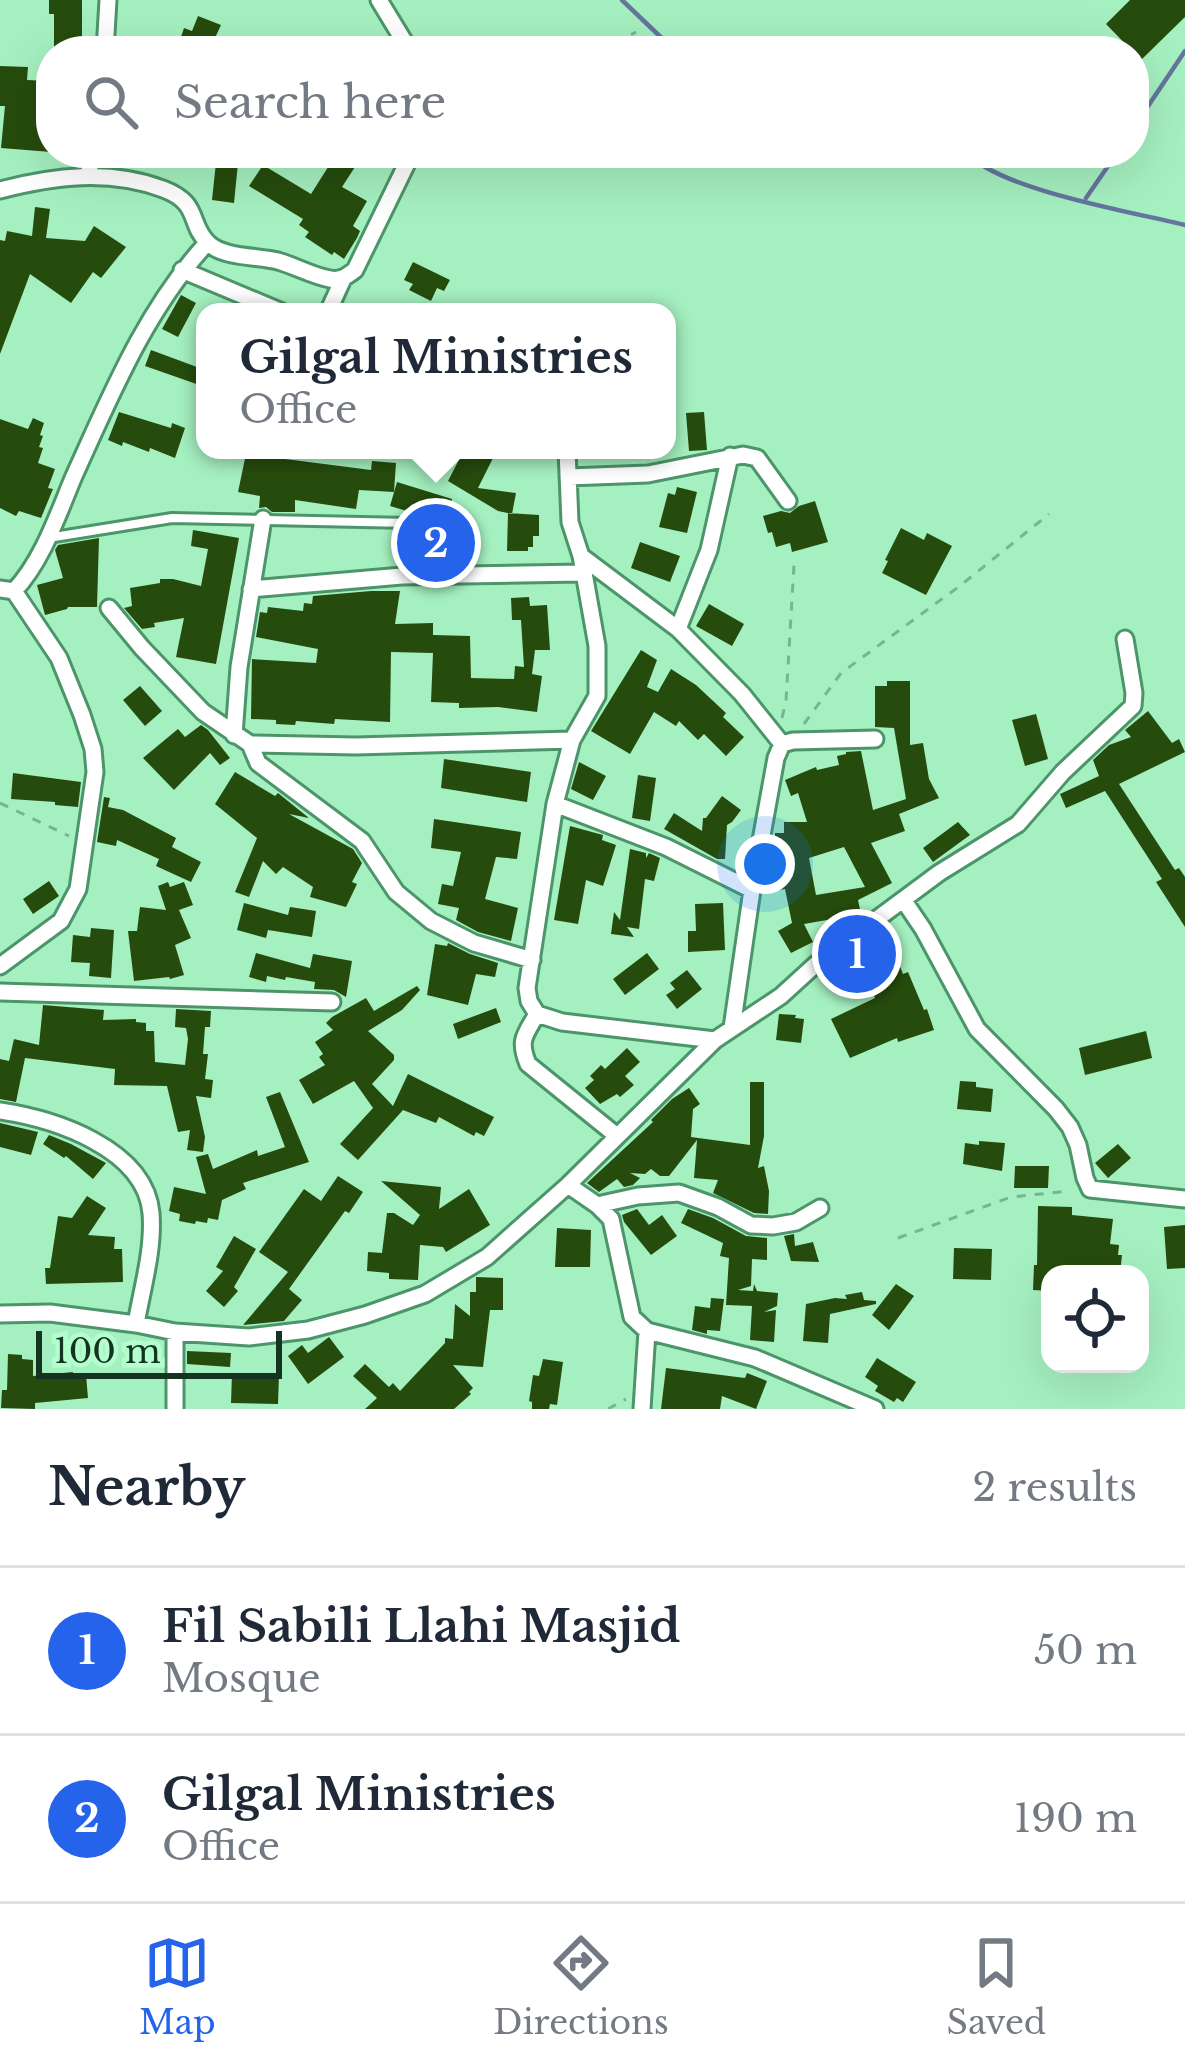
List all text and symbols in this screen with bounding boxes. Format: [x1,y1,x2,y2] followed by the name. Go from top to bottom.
[36,36,1149,168] search box
[78,69,144,135] icon: search
[174,74,446,130] text: Search here
[196,303,676,459] popup
[239,329,633,385] text: Gilgal Ministries
[239,385,357,434] text: Office
[397,498,475,588] pin: 2
[735,834,795,894] your location
[818,909,896,999] pin: 1
[1041,1265,1149,1373] map controls
[1041,1265,1149,1373] button: locate
[36,1325,282,1378] scale bar
[54,1331,161,1372] text: 100 m
[48,1456,245,1519] text: Nearby
[972,1463,1137,1512] text: 2 results
[162,1598,680,1654] text: Fil Sabili Llahi Masjid
[78,1626,96,1675] text: 1
[1034,1626,1137,1675] text: 50 m
[162,1654,321,1703] text: Mosque
[162,1766,556,1822] text: Gilgal Ministries
[74,1794,100,1843] text: 2
[1014,1794,1137,1843] text: 190 m
[162,1822,280,1871] text: Office
[139,1930,216,2043] tab: Map
[493,1930,669,2043] tab: Directions
[947,1930,1046,2043] tab: Saved

